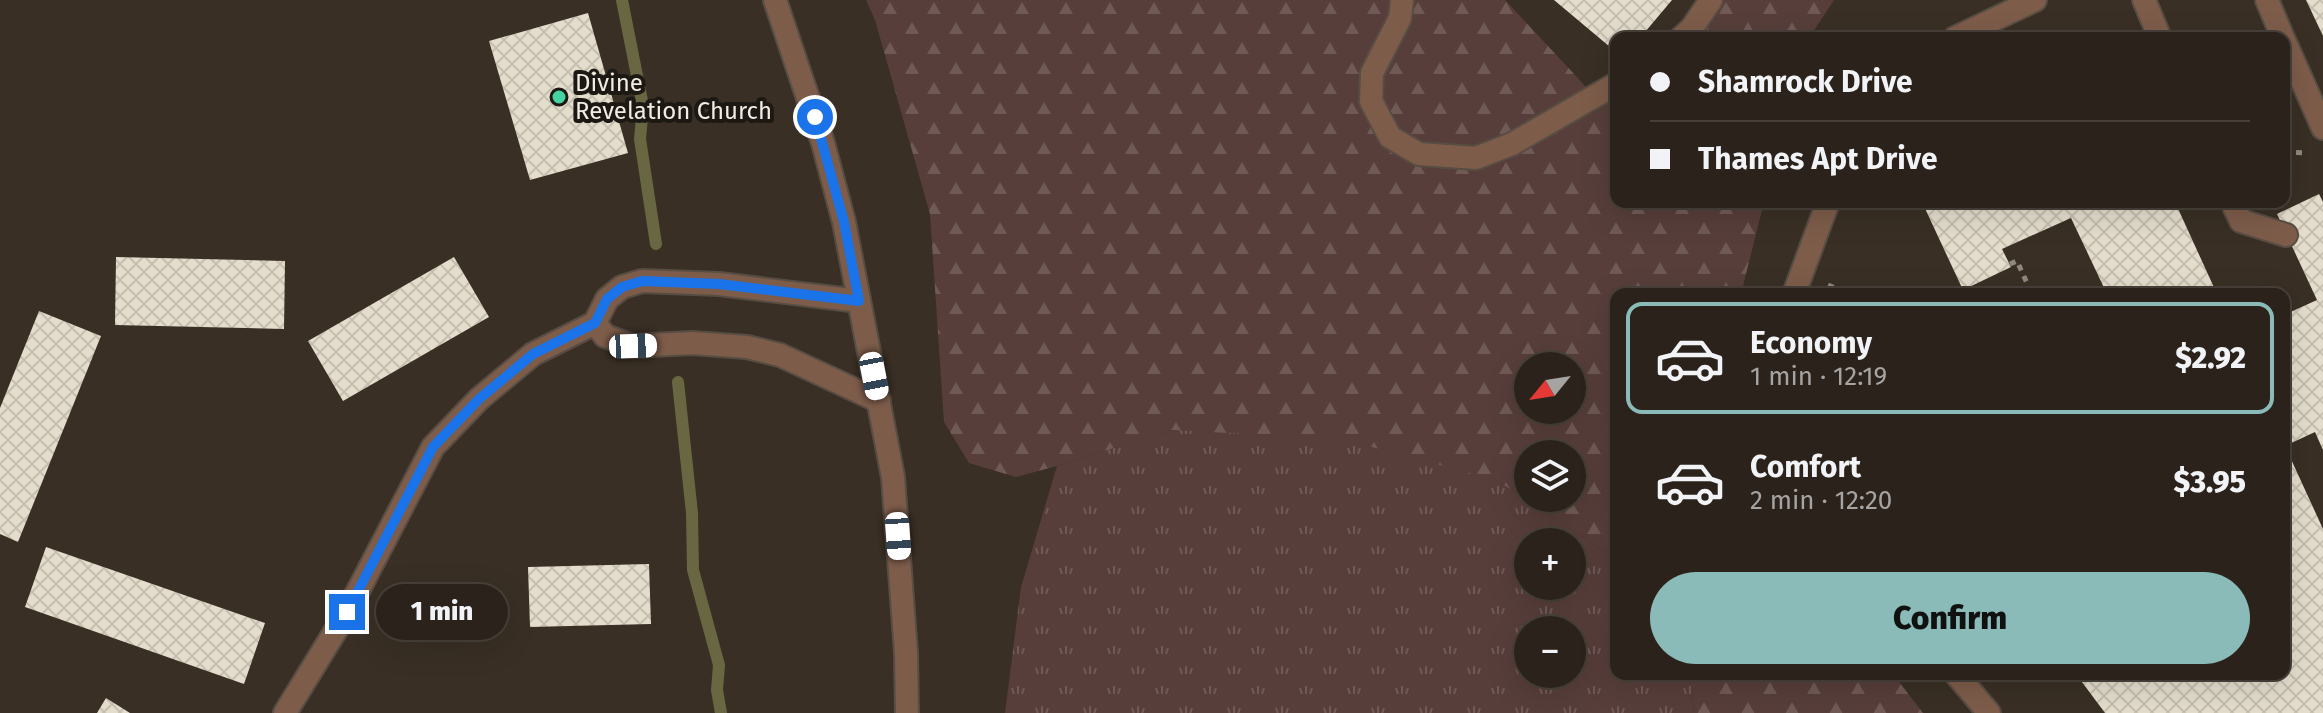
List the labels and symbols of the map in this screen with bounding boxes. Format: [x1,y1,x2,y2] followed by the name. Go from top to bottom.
[575,69,772,125] place label: Divine Revelation Church
[550,88,568,106] marker: Divine Revelation Church
[797,99,833,135] route start
[609,333,657,359] car
[858,350,890,402] car
[1514,352,1586,424] north arrow
[884,511,912,561] car
[375,584,507,640] callout: 1 min
[329,594,365,630] route end

